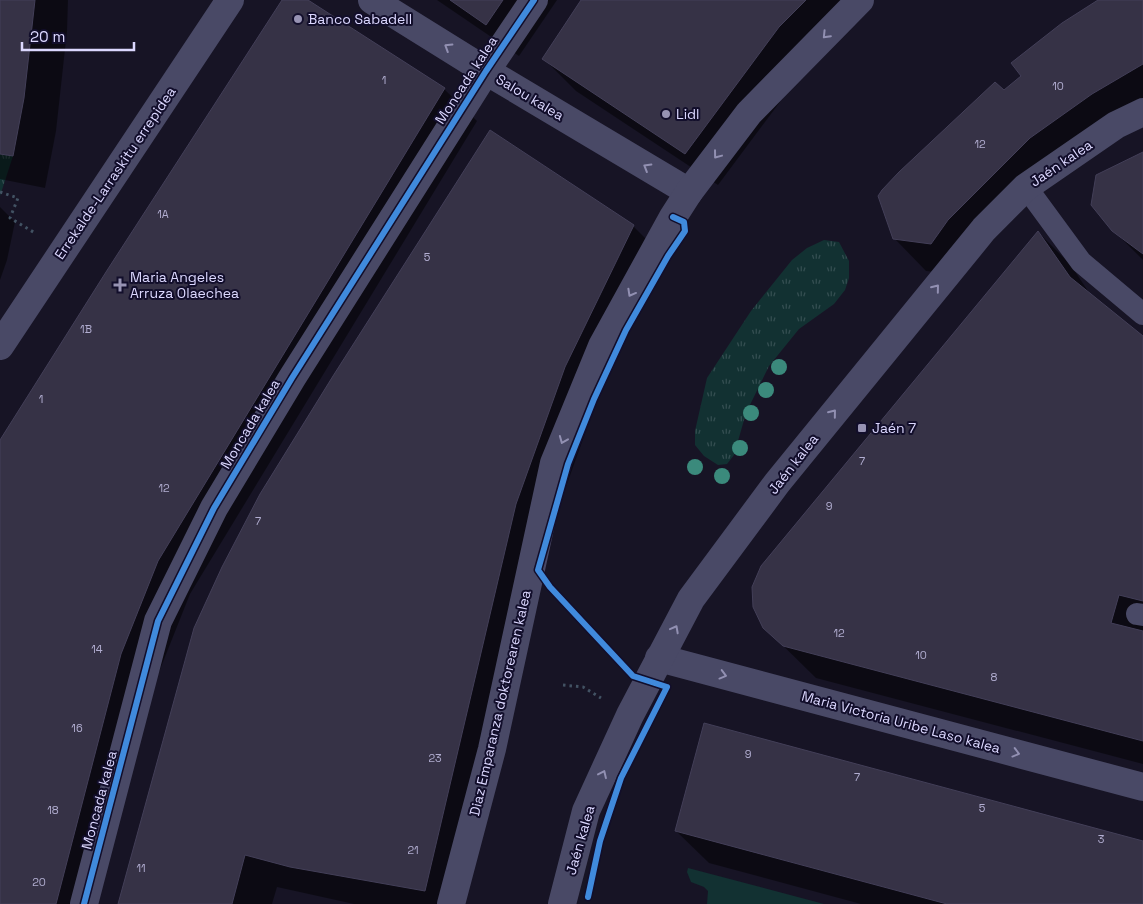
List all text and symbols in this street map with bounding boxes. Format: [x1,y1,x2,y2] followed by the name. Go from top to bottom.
[308,10,412,28] place label: Banco Sabadell
[292,13,304,25] marker: Banco Sabadell
[22,20,135,52] scale bar
[30,27,65,46] text: 20 m
[823,29,832,38] one-way arrow
[431,33,501,127] street label: Moncada kalea
[445,44,454,54] one-way arrow
[493,70,567,124] street label: Salou kalea
[382,73,386,87] house number: 1
[1052,79,1064,93] house number: 10
[50,83,180,263] street label: Errekalde-Larraskitu errepidea
[676,105,700,123] place label: Lidl
[660,108,672,120] marker: Lidl
[1026,136,1096,190] street label: Jaén kalea
[974,137,986,151] house number: 12
[715,149,723,158] one-way arrow
[644,164,653,174] one-way arrow
[157,207,169,221] house number: 1A
[424,250,431,264] house number: 5
[130,268,239,302] place label: Maria Angeles Arruza Olaechea
[114,279,126,291] marker: Maria Angeles Arruza Olaechea
[930,285,938,294] one-way arrow
[628,287,638,296] one-way arrow
[80,322,92,336] house number: 1B
[216,376,284,472] street label: Moncada kalea
[39,392,43,406] house number: 1
[827,410,836,419] one-way arrow
[872,419,916,437] place label: Jaén 7
[856,422,868,434] marker: Jaén 7
[764,430,822,498] street label: Jaén kalea
[559,435,570,444] one-way arrow
[859,454,865,468] house number: 7
[158,481,170,495] house number: 12
[826,499,833,513] house number: 9
[255,514,261,528] house number: 7
[465,588,535,818] street label: Diaz Emparanza doktorearen kalea
[669,625,679,634] one-way arrow
[833,626,845,640] house number: 12
[91,642,103,656] house number: 14
[915,648,927,662] house number: 10
[719,670,727,680] one-way arrow
[991,670,998,684] house number: 8
[800,687,1002,757] street label: Maria Victoria Uribe Laso kalea
[71,721,83,735] house number: 16
[745,747,752,761] house number: 9
[1011,747,1020,758] one-way arrow
[77,749,121,851] street label: Moncada kalea
[428,751,442,765] house number: 23
[854,770,860,784] house number: 7
[596,771,606,780] one-way arrow
[979,801,986,815] house number: 5
[47,803,59,817] house number: 18
[561,803,599,877] street label: Jaén kalea
[1098,832,1105,846] house number: 3
[407,843,419,857] house number: 21
[136,861,146,875] house number: 11
[32,875,46,889] house number: 20

